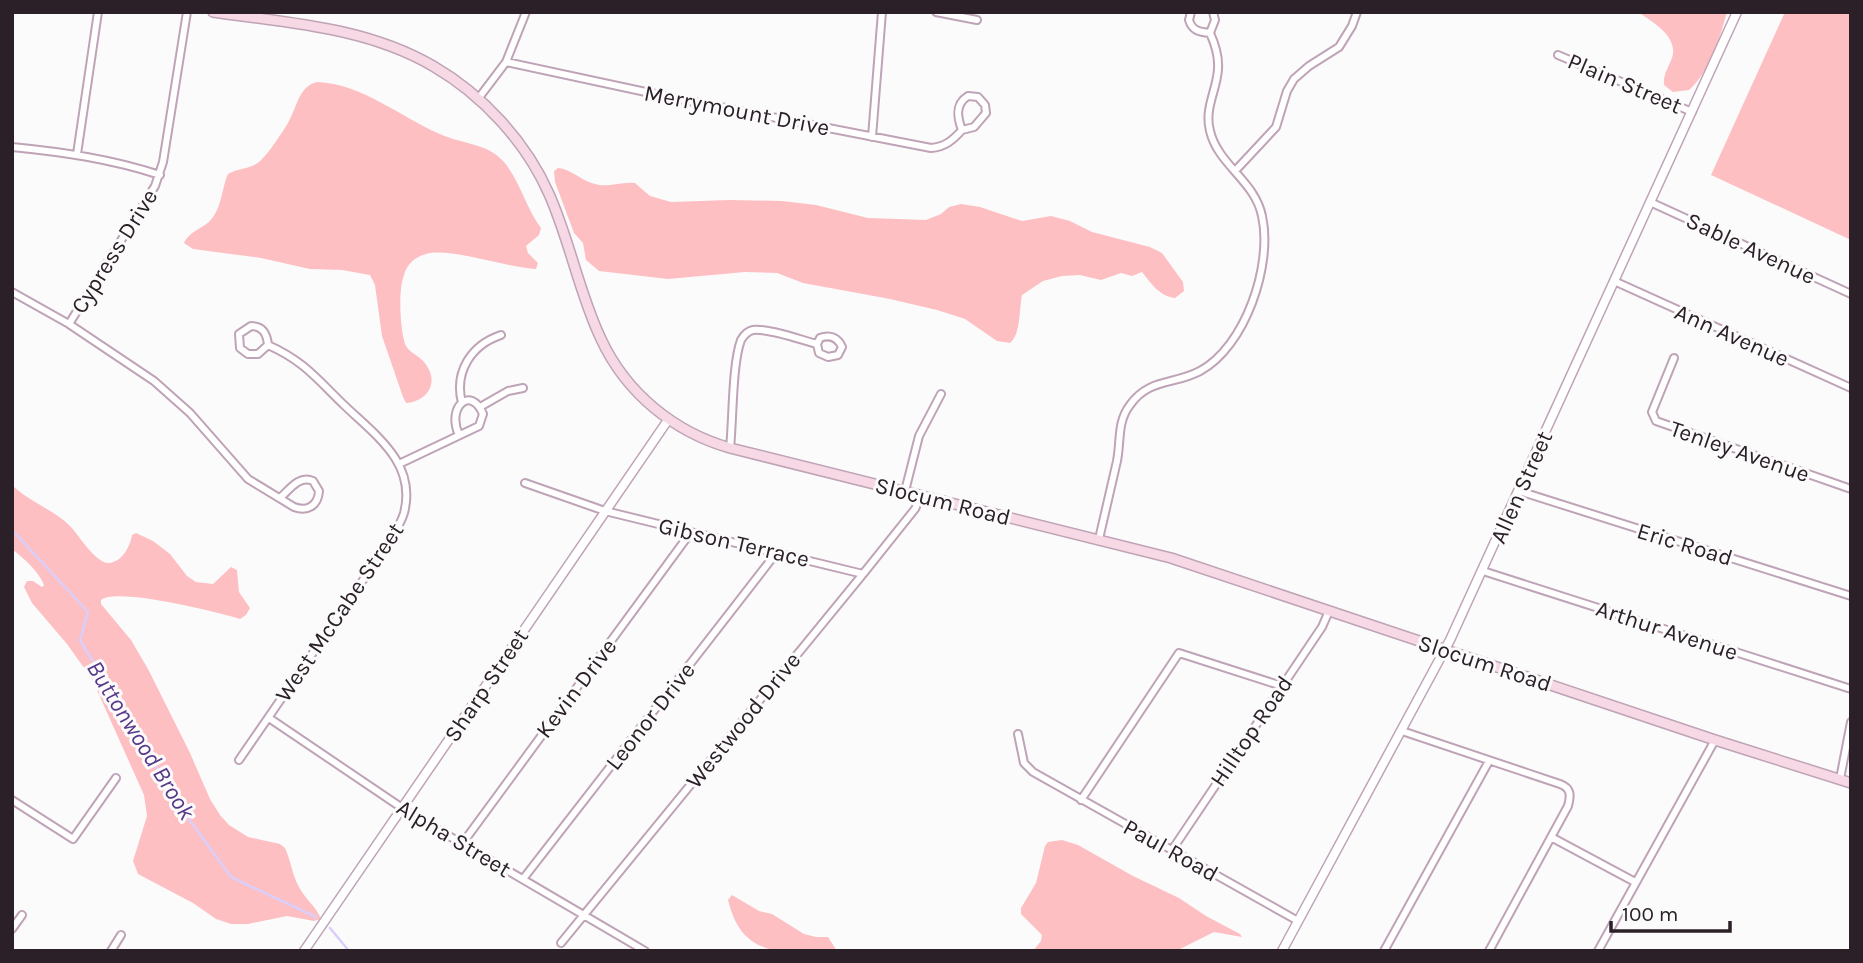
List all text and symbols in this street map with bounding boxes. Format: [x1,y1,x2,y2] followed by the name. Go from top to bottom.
[1564,47,1686,120] street label: Plain Street
[642,79,832,142] street label: Merrymount Drive
[65,184,163,319] street label: Cypress Drive
[1682,207,1820,290] street label: Sable Avenue
[1671,298,1793,373] street label: Ann Avenue
[1667,415,1813,488] street label: Tenley Avenue
[1485,426,1558,548] street label: Allen Street
[872,472,1013,531] street label: Slocum Road
[656,512,812,573] street label: Gibson Terrace
[270,517,410,707] street label: West McCabe Street
[1634,517,1736,572] street label: Eric Road
[1593,595,1741,666] street label: Arthur Avenue
[439,623,534,747] street label: Sharp Street
[1415,629,1555,698] street label: Slocum Road
[530,633,622,743] street label: Kevin Drive
[680,647,806,794] street label: Westwood Drive
[81,655,202,825] water label: Buttonwood Brook
[600,657,701,775] street label: Leonor Drive
[1204,671,1298,792] street label: Hilltop Road
[392,794,516,883] street label: Alpha Street
[1119,813,1223,887] street label: Paul Road
[1611,890,1730,934] scale bar
[1622,902,1679,926] text: 100 m

